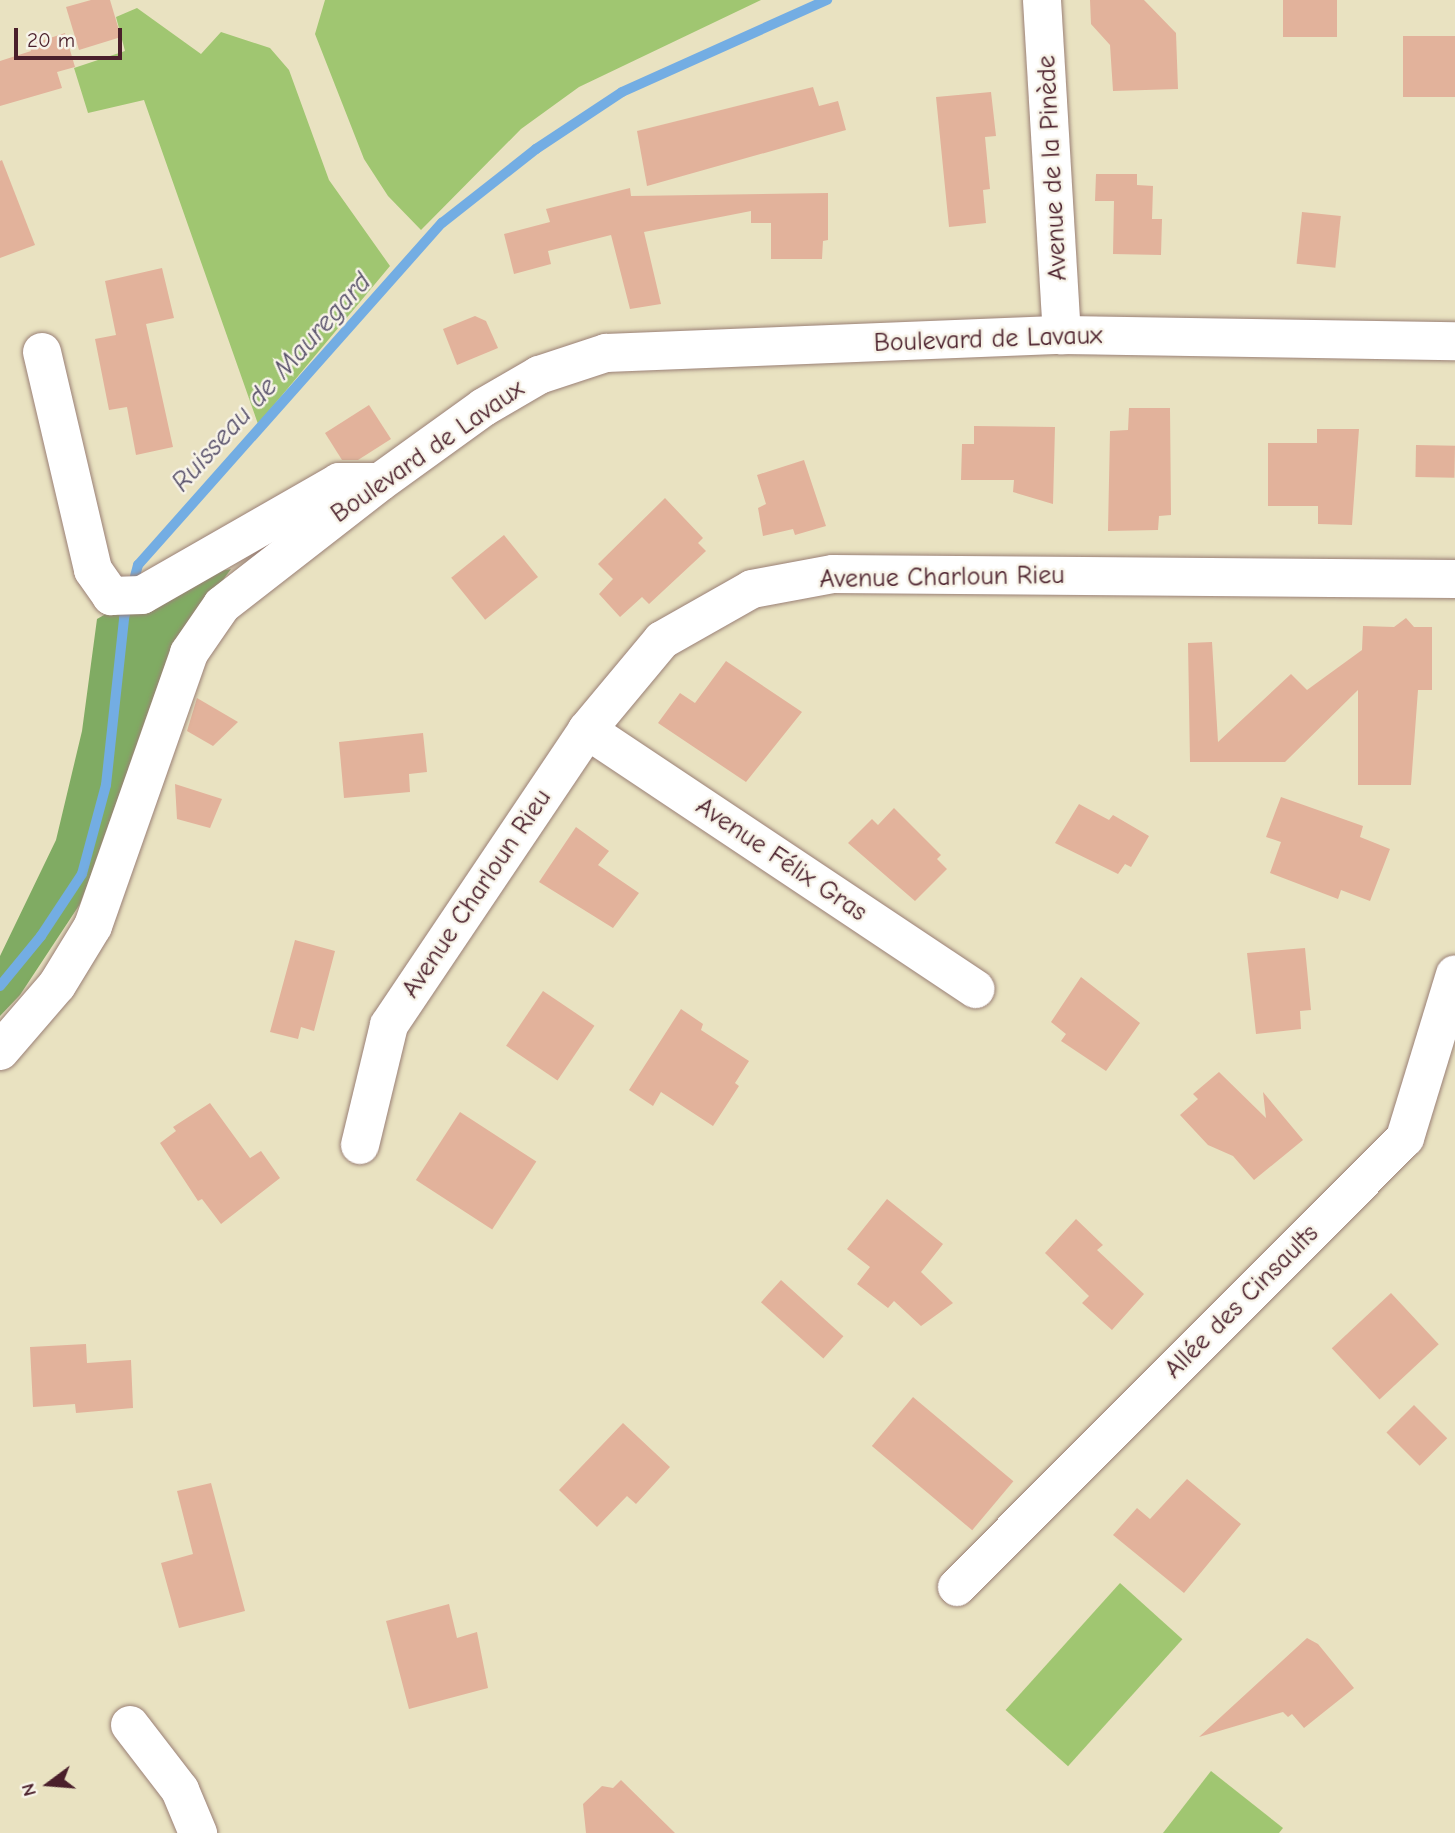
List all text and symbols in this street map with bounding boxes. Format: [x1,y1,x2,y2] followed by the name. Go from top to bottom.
[18,14,126,58] scale bar
[27,28,75,52] text: 20 m
[1032,54,1074,282] street label: Avenue de la Pinède
[164,266,378,498] water label: Ruisseau de Mauregard
[873,320,1103,360] street label: Boulevard de Lavaux
[325,374,531,530] street label: Boulevard de Lavaux
[819,560,1065,596] street label: Avenue Charloun Rieu
[396,784,558,1004] street label: Avenue Charloun Rieu
[690,791,872,929] street label: Avenue Félix Gras
[1158,1218,1326,1386] street label: Allée des Cinsaults
[14,1749,84,1819] north arrow
[17,1781,41,1799] text: N

